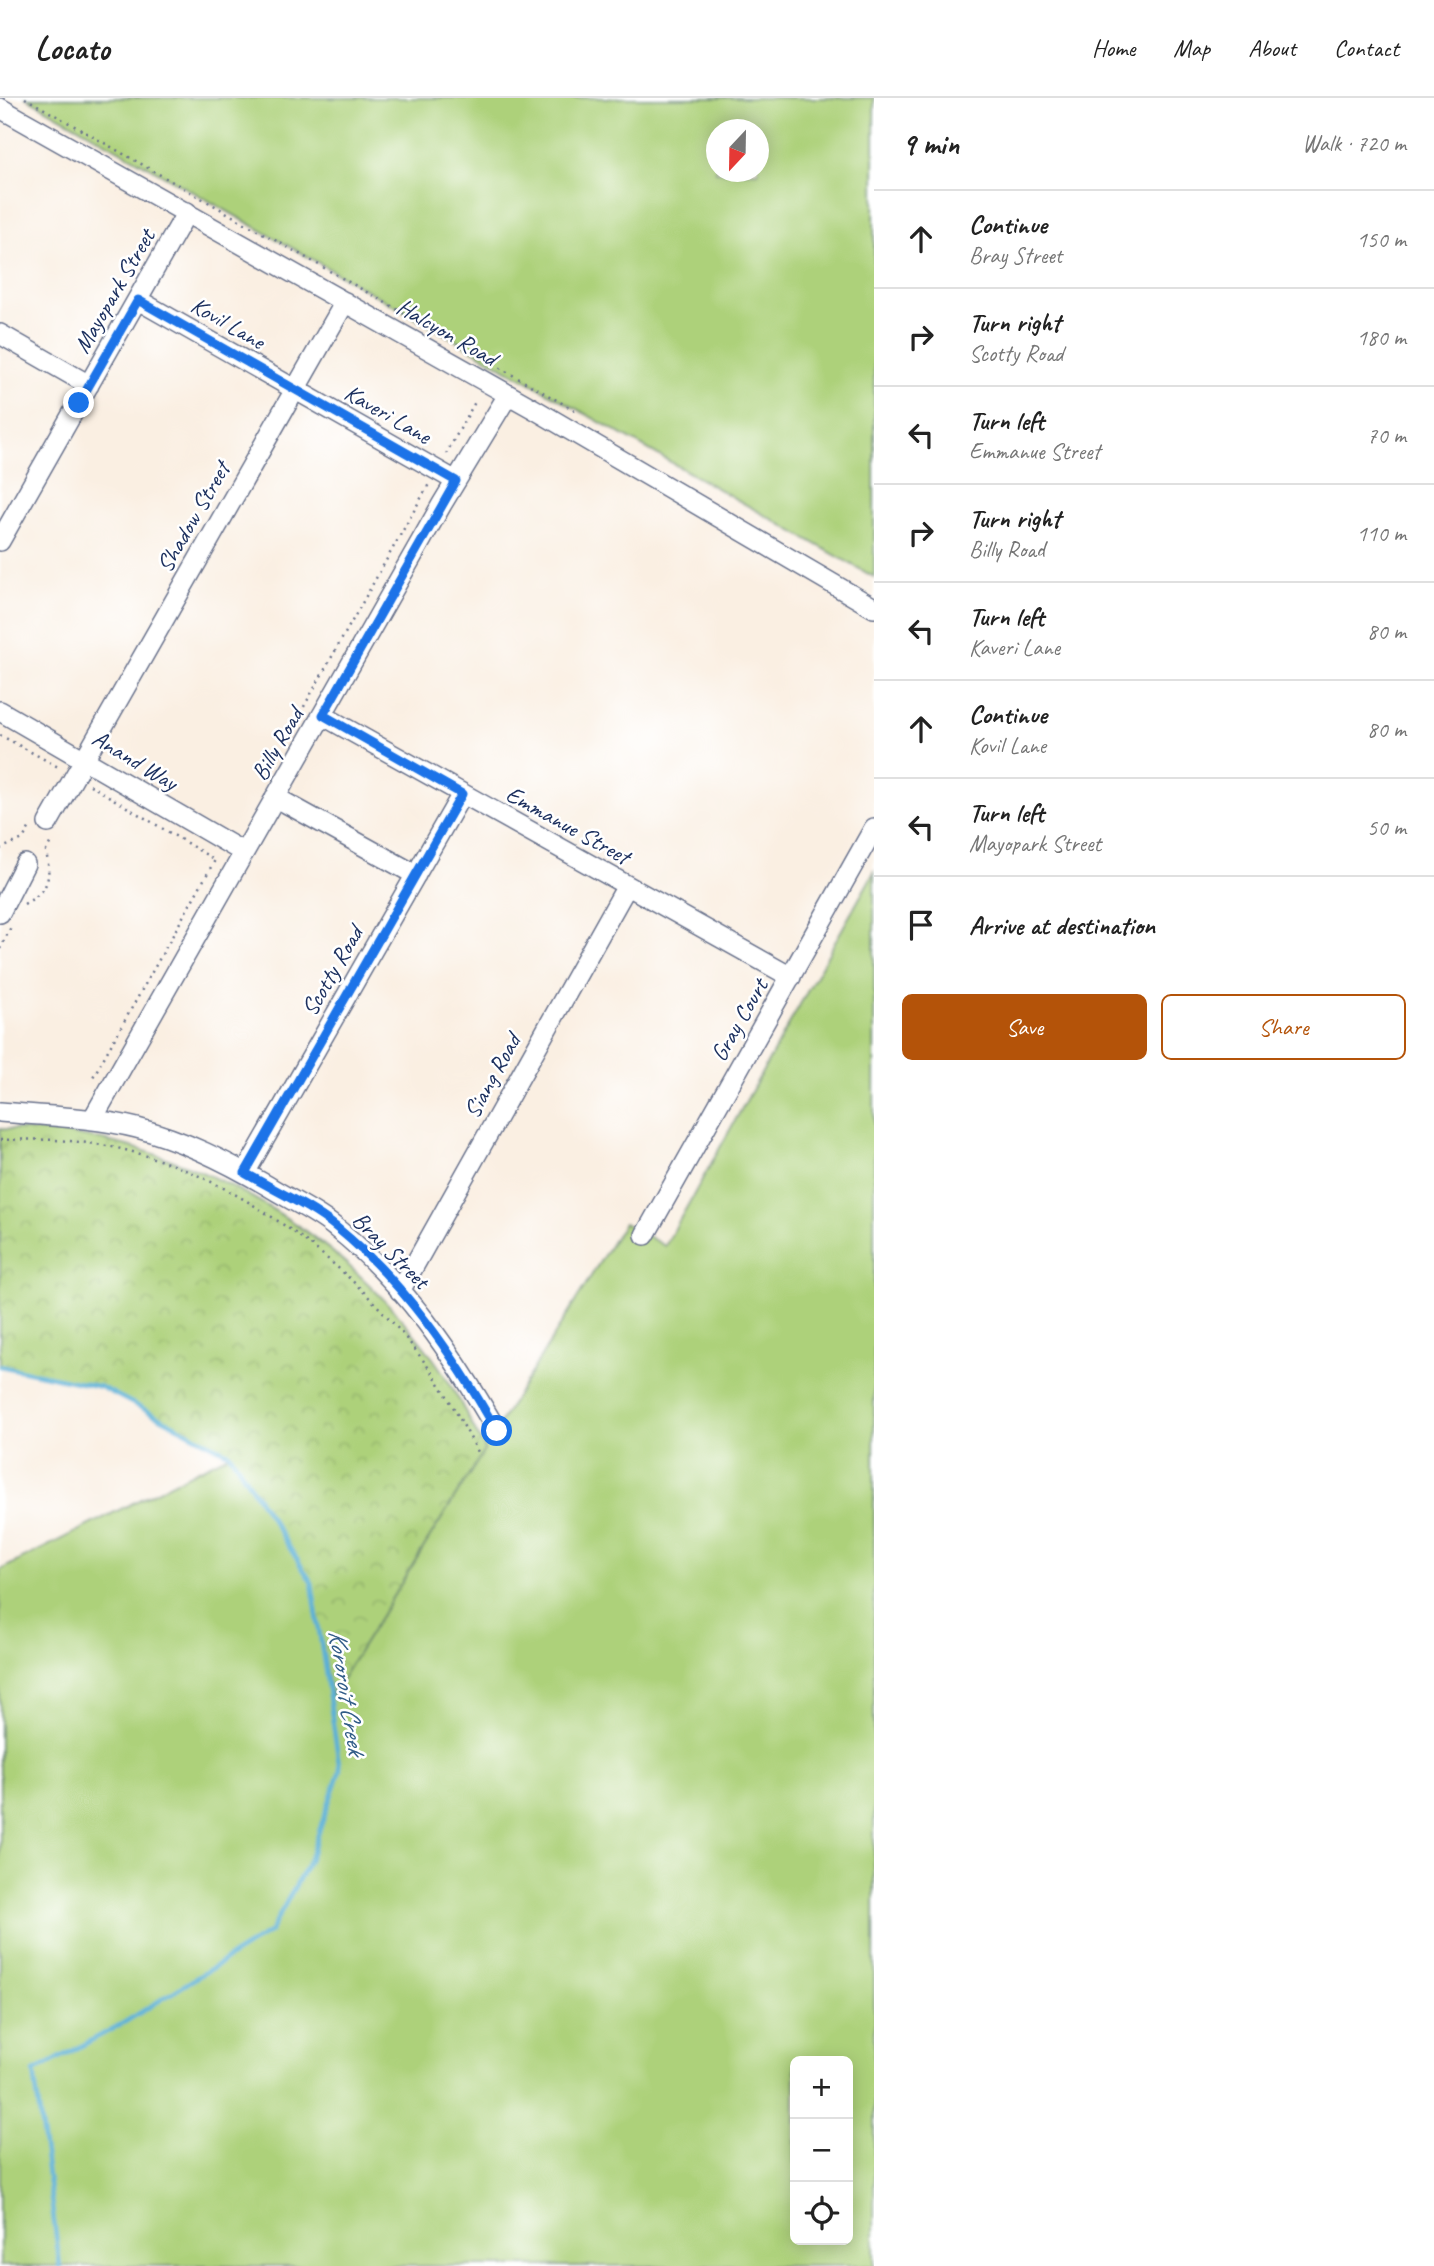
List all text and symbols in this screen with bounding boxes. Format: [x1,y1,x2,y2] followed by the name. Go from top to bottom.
[35,27,109,69] text: Locato
[1092,33,1135,63] text: Home
[1173,33,1210,63] text: Map
[1248,33,1296,63] text: About
[1334,33,1399,63] text: Contact
[706,119,769,182] north arrow
[902,125,959,163] text: 9 min
[1302,129,1406,158] text: Walk · 720 m
[969,208,1047,241] text: Continue
[902,220,940,258] icon: ahead
[67,222,162,358] street label: Mayopark Street
[1357,225,1406,254] text: 150 m
[969,241,1062,270] text: Bray Street
[186,290,272,357] street label: Kovil Lane
[392,291,506,374] street label: Halcyon Road
[969,306,1060,339] text: Turn right
[902,318,940,356] icon: right
[1357,323,1406,352] text: 180 m
[969,339,1063,368] text: Scotty Road
[339,377,439,452] street label: Kaveri Lane
[63,387,94,418] route end
[969,404,1044,437] text: Turn left
[902,416,940,454] icon: left
[1367,421,1406,450] text: 70 m
[969,437,1100,466] text: Emmanue Street
[149,454,238,577] street label: Shadow Street
[969,502,1060,535] text: Turn right
[902,514,940,552] icon: right
[1357,519,1406,548] text: 110 m
[969,535,1045,564] text: Billy Road
[969,600,1044,633] text: Turn left
[902,612,940,650] icon: left
[1367,617,1406,646] text: 80 m
[969,633,1060,662] text: Kaveri Lane
[969,698,1047,731] text: Continue
[244,699,312,786] street label: Billy Road
[902,710,940,748] icon: ahead
[1367,715,1406,744] text: 80 m
[87,723,185,798] street label: Anand Way
[969,731,1046,760] text: Kovil Lane
[501,779,638,873] street label: Emmanue Street
[969,796,1044,829] text: Turn left
[902,808,940,846] icon: left
[1367,813,1406,842] text: 50 m
[969,829,1101,858] text: Mayopark Street
[902,906,940,944] icon: arrive
[969,909,1155,942] text: Arrive at destination
[294,918,371,1021] street label: Scotty Road
[703,972,776,1067] street label: Gray Court
[902,994,1147,1060] button: Save
[1161,994,1406,1060] button: Share
[457,1025,529,1123] street label: Siang Road
[346,1205,437,1296] street label: Bray Street
[481,1415,512,1446] route start
[321,1627,374,1761] water label: Kororoit Creek
[790,2056,853,2245] map controls
[790,2056,853,2119] button: +
[790,2119,853,2182] button: −
[790,2182,853,2245] button: locate

